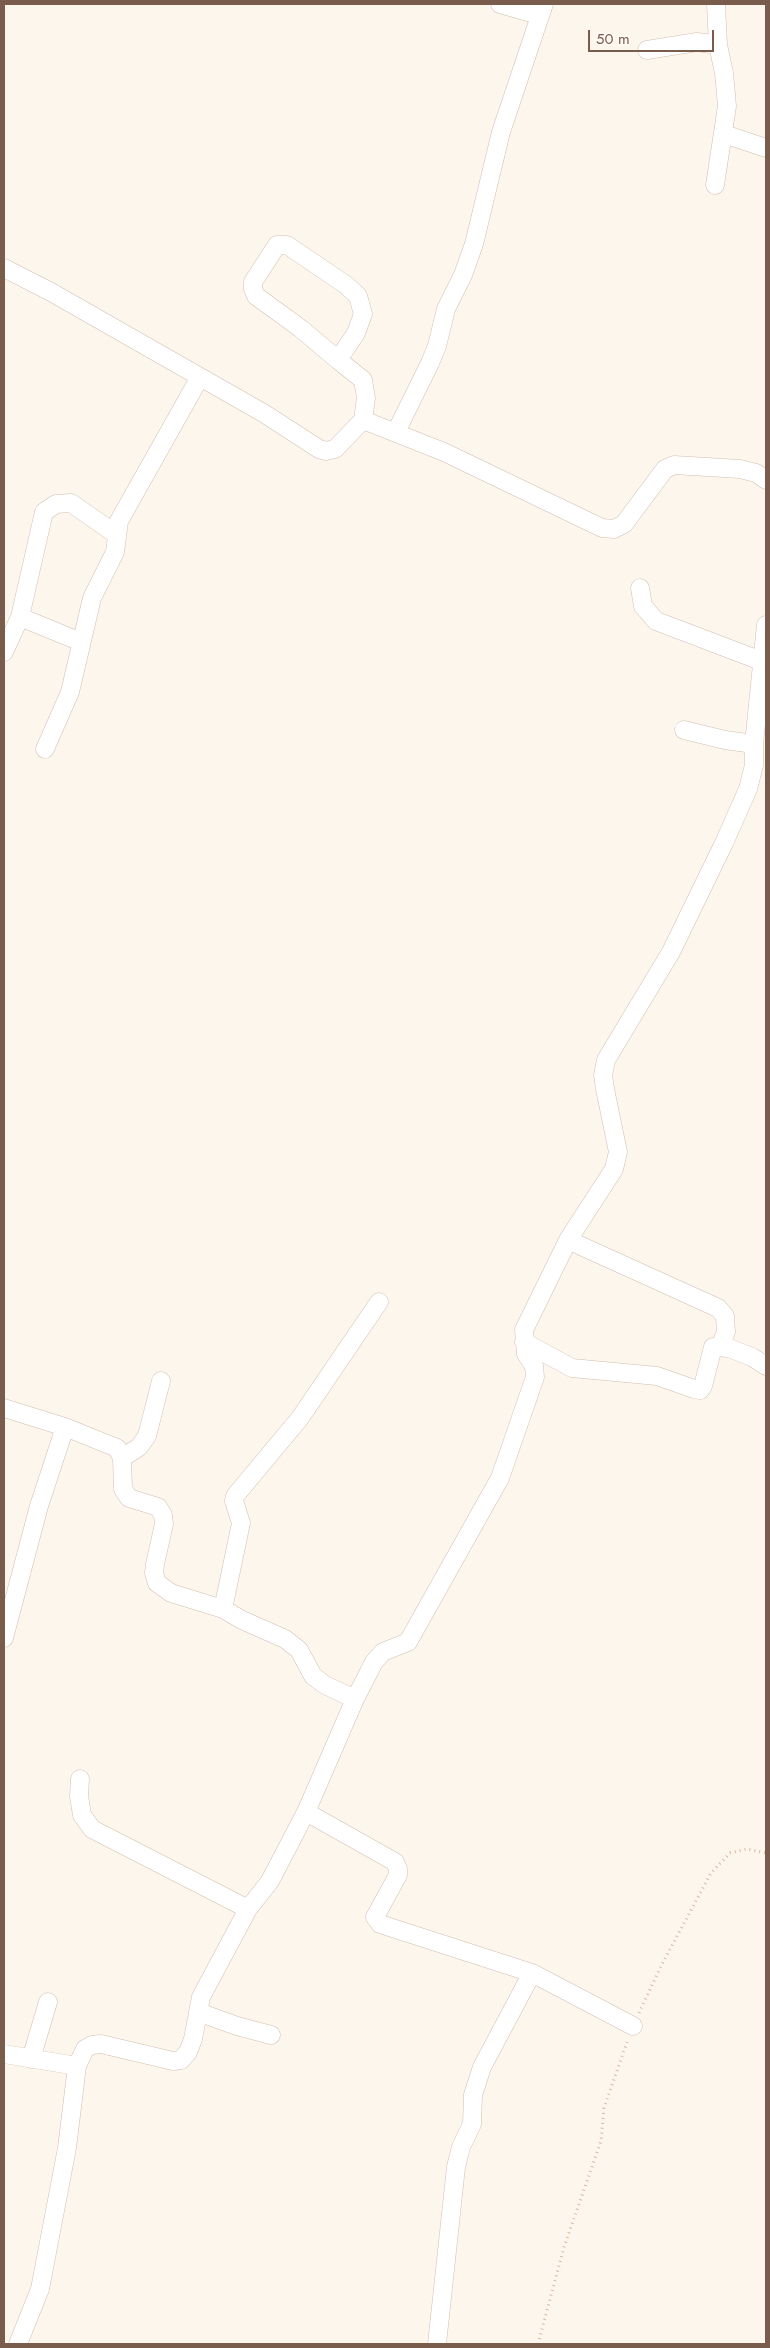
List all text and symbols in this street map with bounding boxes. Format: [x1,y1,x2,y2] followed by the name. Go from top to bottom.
[590,20,716,52] scale bar
[596,28,630,50] text: 50 m

